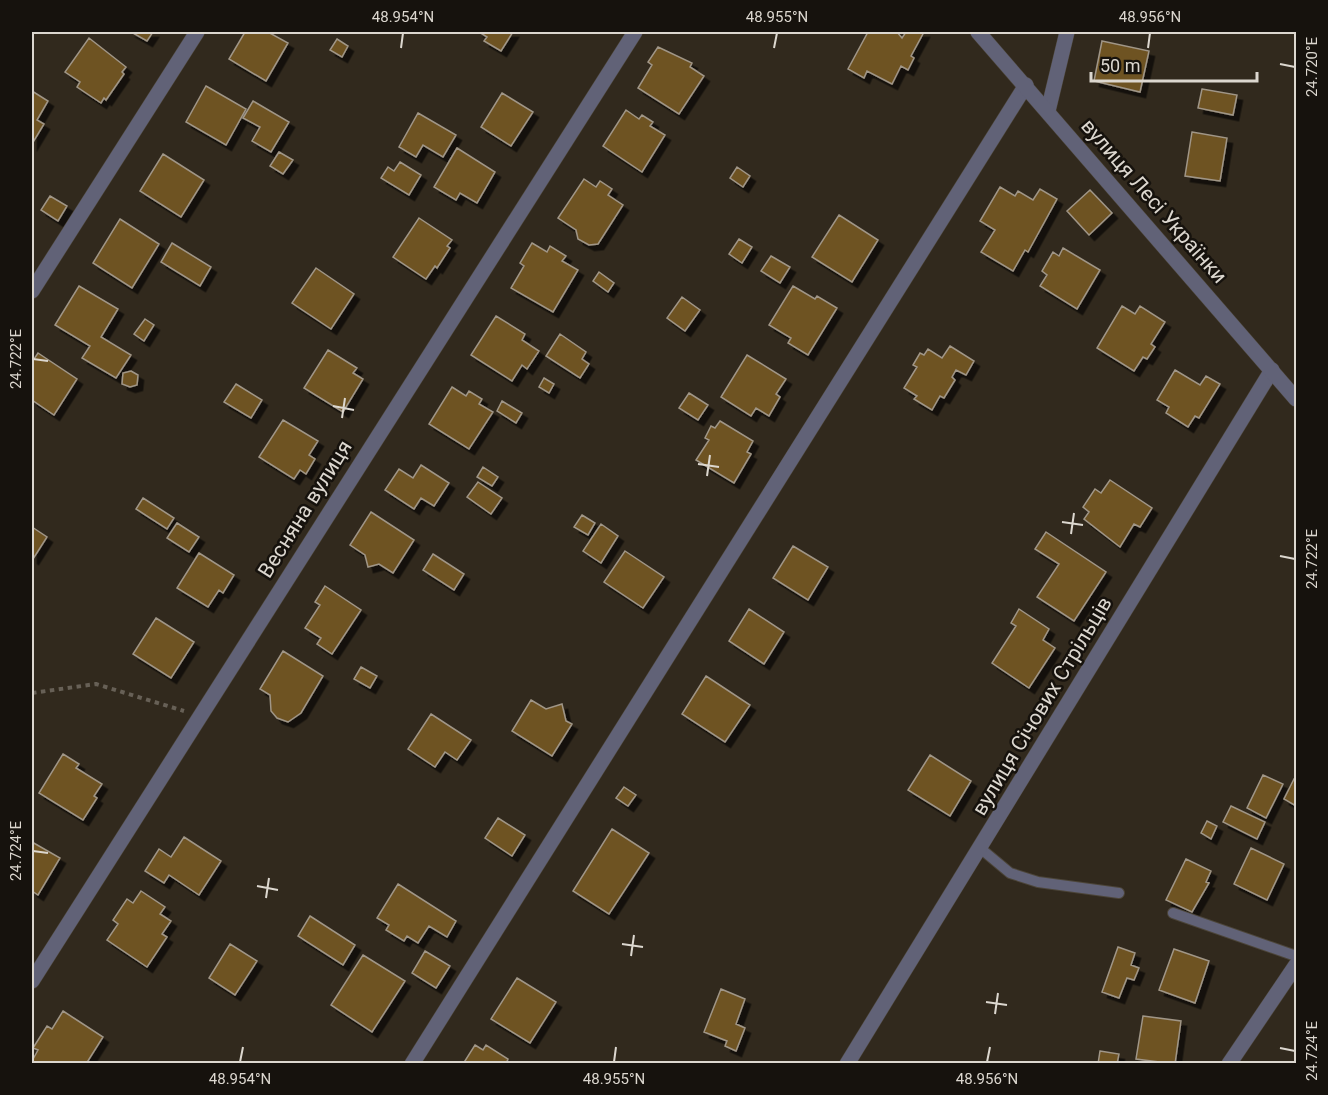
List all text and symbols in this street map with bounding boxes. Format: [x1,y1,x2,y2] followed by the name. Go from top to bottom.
[372,8,434,26] text: 48.954°N
[746,8,808,26] text: 48.955°N
[1119,8,1181,26] text: 48.956°N
[1303,36,1321,97] text: 24.720°E
[1091,45,1258,83] scale bar
[1100,55,1140,76] text: 50 m
[1076,114,1232,288] street label: вулиця Лесі Українки
[7,328,25,389] text: 24.722°E
[253,436,357,582] street label: Весняна вулиця
[1303,528,1321,589] text: 24.722°E
[967,592,1117,820] street label: вулиця Січових Стрільців
[7,820,25,881] text: 24.724°E
[1303,1020,1321,1081] text: 24.724°E
[209,1070,271,1088] text: 48.954°N
[583,1070,645,1088] text: 48.955°N
[956,1070,1018,1088] text: 48.956°N

